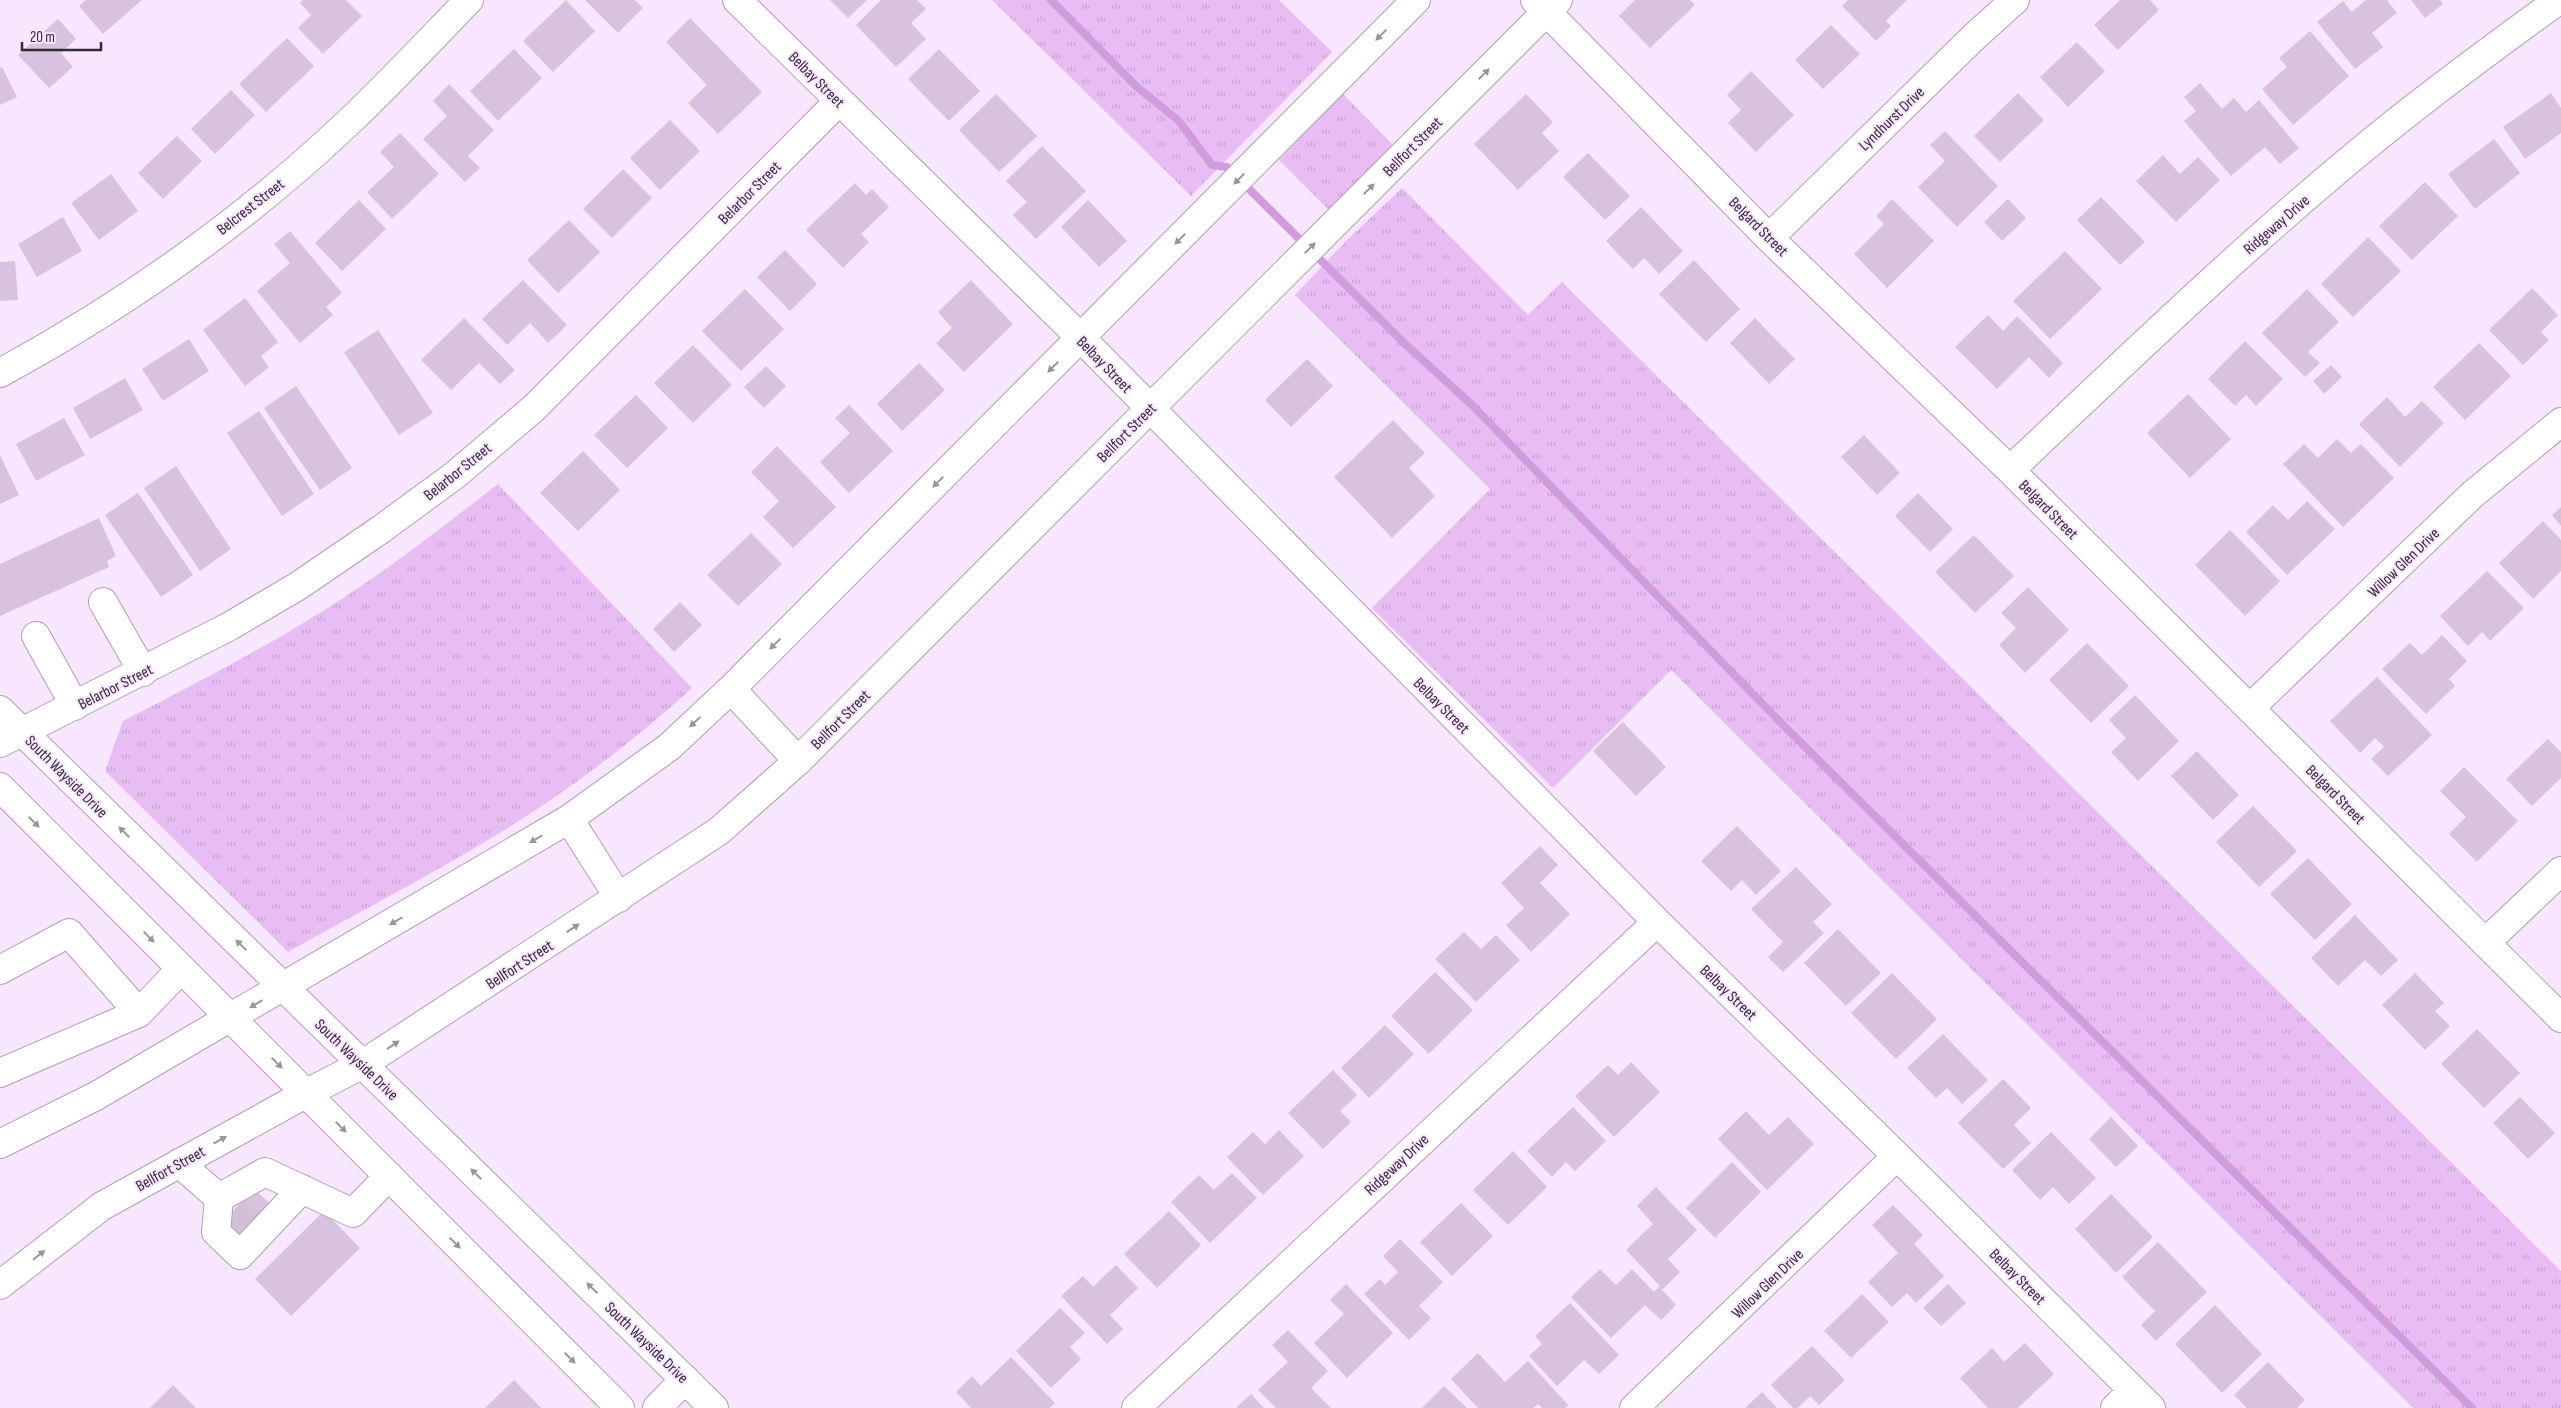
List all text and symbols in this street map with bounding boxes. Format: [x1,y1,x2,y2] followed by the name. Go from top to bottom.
[22,20,101,52] scale bar
[30,28,55,47] text: 20 m
[1375,28,1387,40] one-way arrow
[784,48,848,112] street label: Belbay Street
[1477,69,1489,81] one-way arrow
[1855,83,1929,155] street label: Lyndhurst Drive
[1379,113,1447,181] street label: Bellfort Street
[715,157,786,229] street label: Belarbor Street
[1233,173,1245,185] one-way arrow
[213,175,289,239] street label: Belcrest Street
[1363,184,1375,196] one-way arrow
[2240,191,2314,259] street label: Ridgeway Drive
[1724,193,1792,261] street label: Belgard Street
[1174,233,1186,245] one-way arrow
[1304,243,1316,255] one-way arrow
[1072,333,1136,398] street label: Belbay Street
[1047,360,1059,372] one-way arrow
[1093,399,1161,467] street label: Bellfort Street
[420,439,496,505] street label: Belarbor Street
[932,475,944,487] one-way arrow
[2014,476,2082,544] street label: Belgard Street
[2364,524,2444,602] street label: Willow Glen Drive
[769,638,781,650] one-way arrow
[75,660,156,714] street label: Belarbor Street
[1409,674,1473,738] street label: Belbay Street
[807,686,875,754] street label: Bellfort Street
[689,716,701,728] one-way arrow
[21,732,111,822] street label: South Wayside Drive
[2301,761,2369,829] street label: Belgard Street
[28,815,40,827] one-way arrow
[118,826,130,838] one-way arrow
[529,834,542,843] one-way arrow
[389,917,402,926] one-way arrow
[566,924,580,933] one-way arrow
[143,930,155,942] one-way arrow
[483,936,557,994] street label: Bellfort Street
[235,939,247,951] one-way arrow
[1696,961,1760,1025] street label: Belbay Street
[249,999,262,1008] one-way arrow
[310,1015,402,1105] street label: South Wayside Drive
[386,1041,400,1050] one-way arrow
[271,1057,283,1069] one-way arrow
[335,1121,347,1133] one-way arrow
[1361,1130,1433,1200] street label: Ridgeway Drive
[213,1136,227,1145] one-way arrow
[133,1142,209,1196] street label: Bellfort Street
[470,1168,482,1180] one-way arrow
[449,1237,461,1249] one-way arrow
[1728,1245,1808,1323] street label: Willow Glen Drive
[1985,1245,2049,1309] street label: Belbay Street
[32,1249,45,1260] one-way arrow
[586,1282,598,1294] one-way arrow
[600,1298,692,1388] street label: South Wayside Drive
[564,1352,576,1364] one-way arrow

